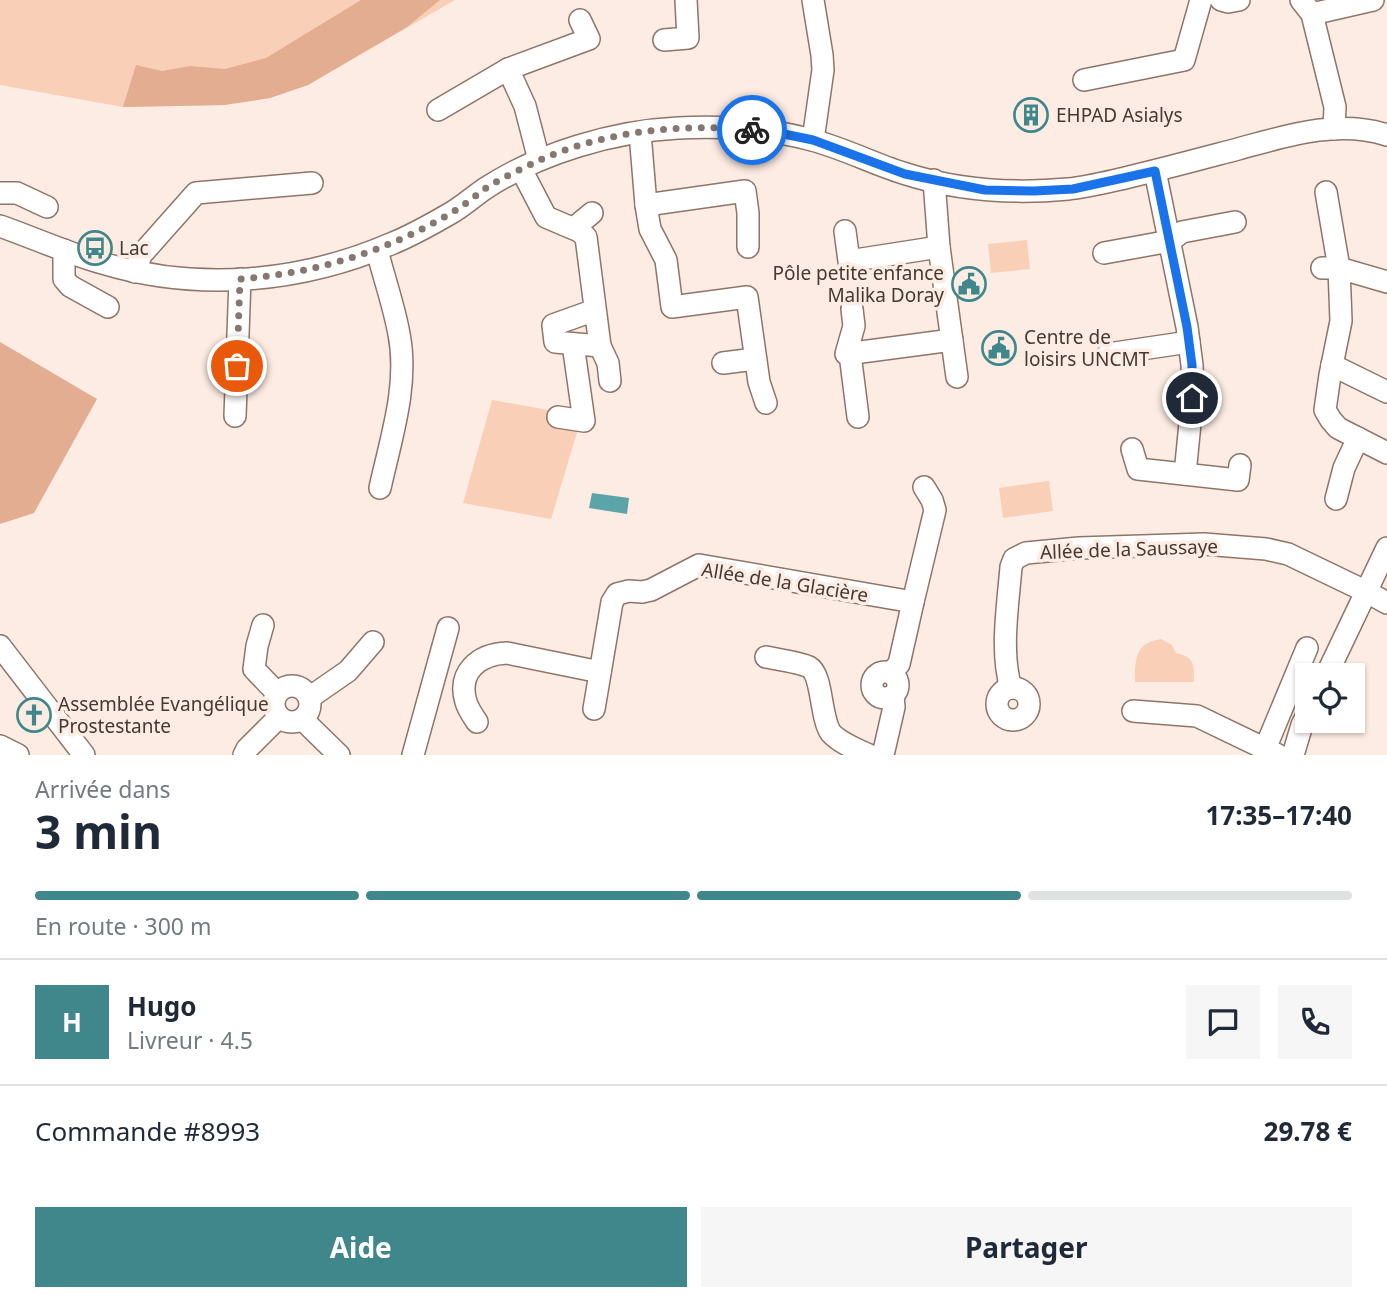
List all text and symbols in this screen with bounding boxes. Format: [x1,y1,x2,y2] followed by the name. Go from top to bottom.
[717,95,787,165] courier
[1012,96,1050,134] building icon: EHPAD Asialys
[1056,102,1183,128] place label: EHPAD Asialys
[733,111,771,149] icon: bike
[76,229,114,267] bus stop icon: Lac
[119,235,149,261] place label: Lac
[773,260,944,308] place label: Pôle petite enfance Malika Doray
[950,265,988,303] public building icon: Pôle petite enfance Malika Doray
[1024,324,1150,372] place label: Centre de loisirs UNCMT
[980,329,1018,367] public building icon: Centre de loisirs UNCMT
[207,336,267,396] pin
[218,347,256,385] icon: bag
[1162,368,1222,428] pin
[1173,379,1211,417] icon: home
[1039,533,1219,565] street label: Allée de la Saussaye
[700,556,870,608] street label: Allée de la Glacière
[1295,663,1365,733] map controls
[1295,663,1365,733] button: locate
[58,691,269,739] place label: Assemblée Evangélique Prostestante
[15,696,53,734] church icon: Assemblée Evangélique Prostestante
[35,773,171,805] text: Arrivée dans
[1205,797,1352,833] text: 17:35–17:40
[35,800,162,862] text: 3 min
[35,910,212,942] text: En route · 300 m
[1186,985,1260,1059] button: chat
[1278,985,1352,1059] button: phone
[127,988,196,1024] text: Hugo
[62,1004,82,1040] text: H
[127,1024,253,1056] text: Livreur · 4.5
[35,1113,260,1149] text: Commande #8993
[1264,1113,1352,1149] text: 29.78 €
[35,1207,687,1287] button: Aide
[701,1207,1352,1287] button: Partager

